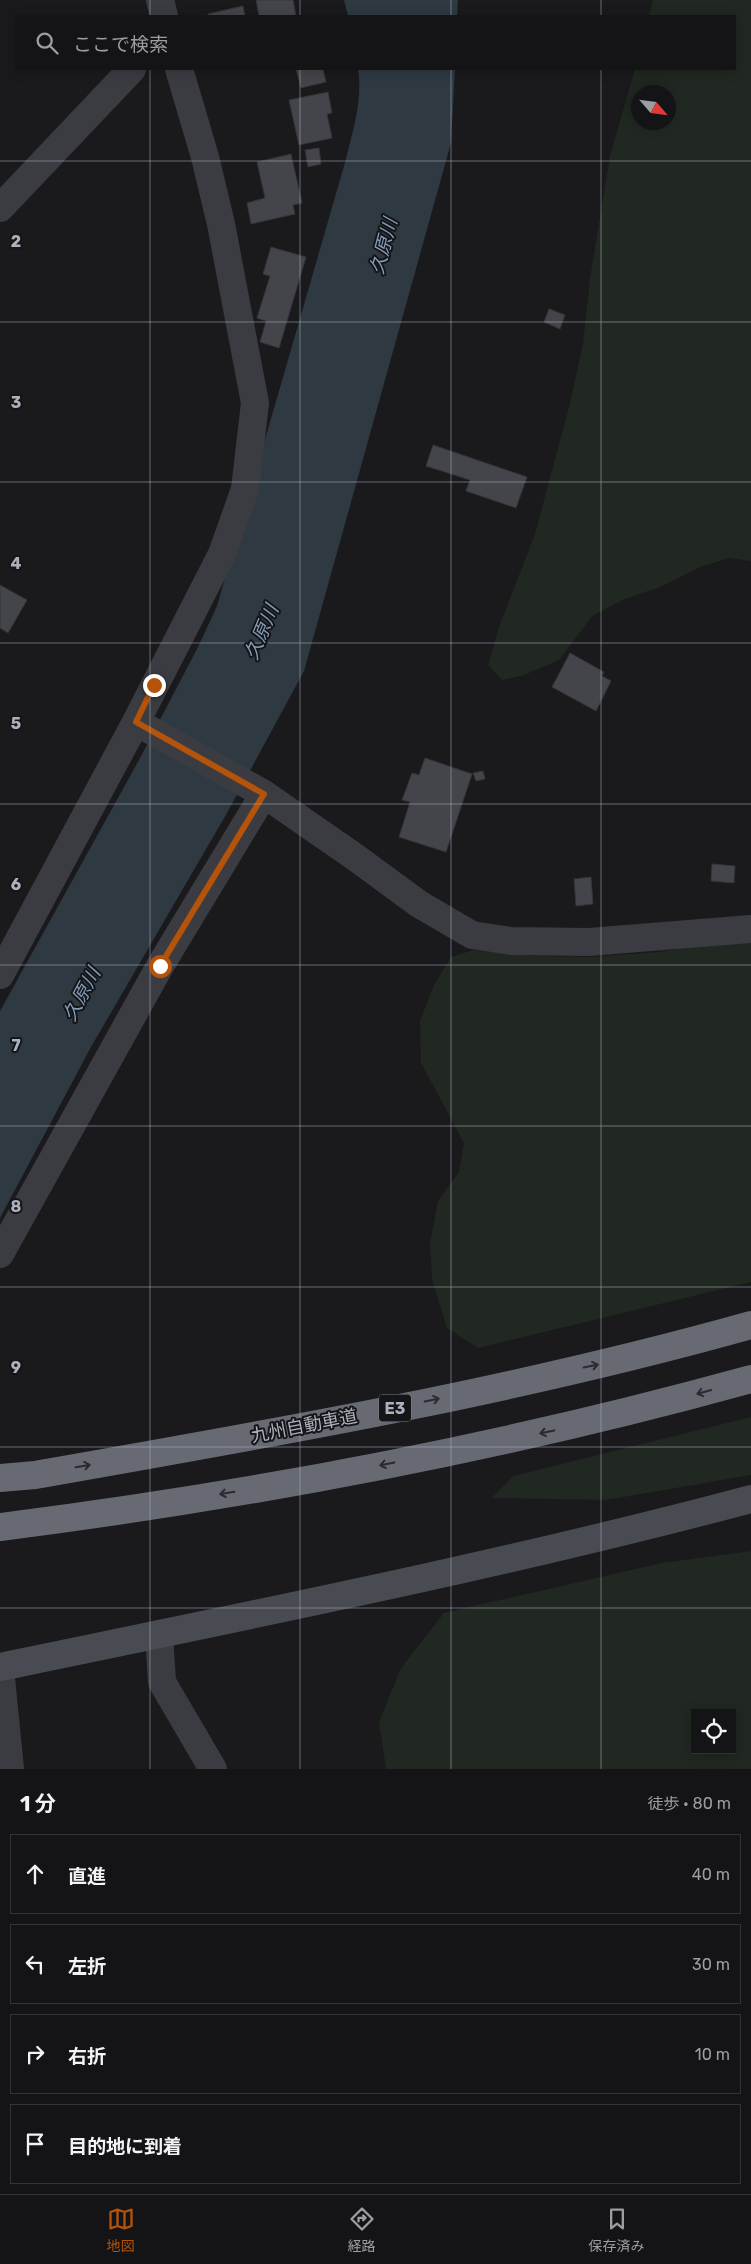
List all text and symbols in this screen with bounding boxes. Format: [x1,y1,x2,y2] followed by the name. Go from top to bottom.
[15,15,736,70] search box
[33,29,61,57] icon: search
[73,33,168,56] text: ここで検索
[631,85,676,130] north arrow
[365,214,402,277] water label: 久原川
[11,232,21,251] text: 2
[11,393,21,412] text: 3
[11,554,22,573] text: 4
[240,600,284,663] water label: 久原川
[143,674,166,697] route end
[11,714,21,733] text: 5
[11,875,21,894] text: 6
[149,955,172,978] route start
[58,962,106,1025] water label: 久原川
[11,1036,21,1055] text: 7
[11,1197,22,1216] text: 8
[11,1358,21,1377] text: 9
[582,1361,598,1370] one-way arrow
[696,1388,712,1397] one-way arrow
[379,1395,411,1422] road number: E3
[423,1395,439,1405] one-way arrow
[249,1405,359,1447] street label: 九州自動車道
[539,1428,555,1437] one-way arrow
[380,1459,396,1469] one-way arrow
[75,1461,91,1471] one-way arrow
[220,1489,236,1499] one-way arrow
[691,1709,736,1754] map controls
[691,1709,736,1754] button: locate
[20,1791,56,1816] text: 1 分
[647,1794,731,1813] text: 徒歩 · 80 m
[21,1860,49,1888] icon: ahead
[68,1865,106,1888] text: 直進
[692,1865,730,1884] text: 40 m
[21,1950,49,1978] icon: left
[68,1955,106,1978] text: 左折
[692,1955,730,1974] text: 30 m
[21,2040,49,2068] icon: right
[68,2045,106,2068] text: 右折
[695,2045,730,2064] text: 10 m
[21,2130,49,2158] icon: arrive
[68,2135,182,2158] text: 目的地に到着
[107,2205,135,2255] tab: 地図
[348,2205,376,2255] tab: 経路
[589,2205,645,2255] tab: 保存済み

